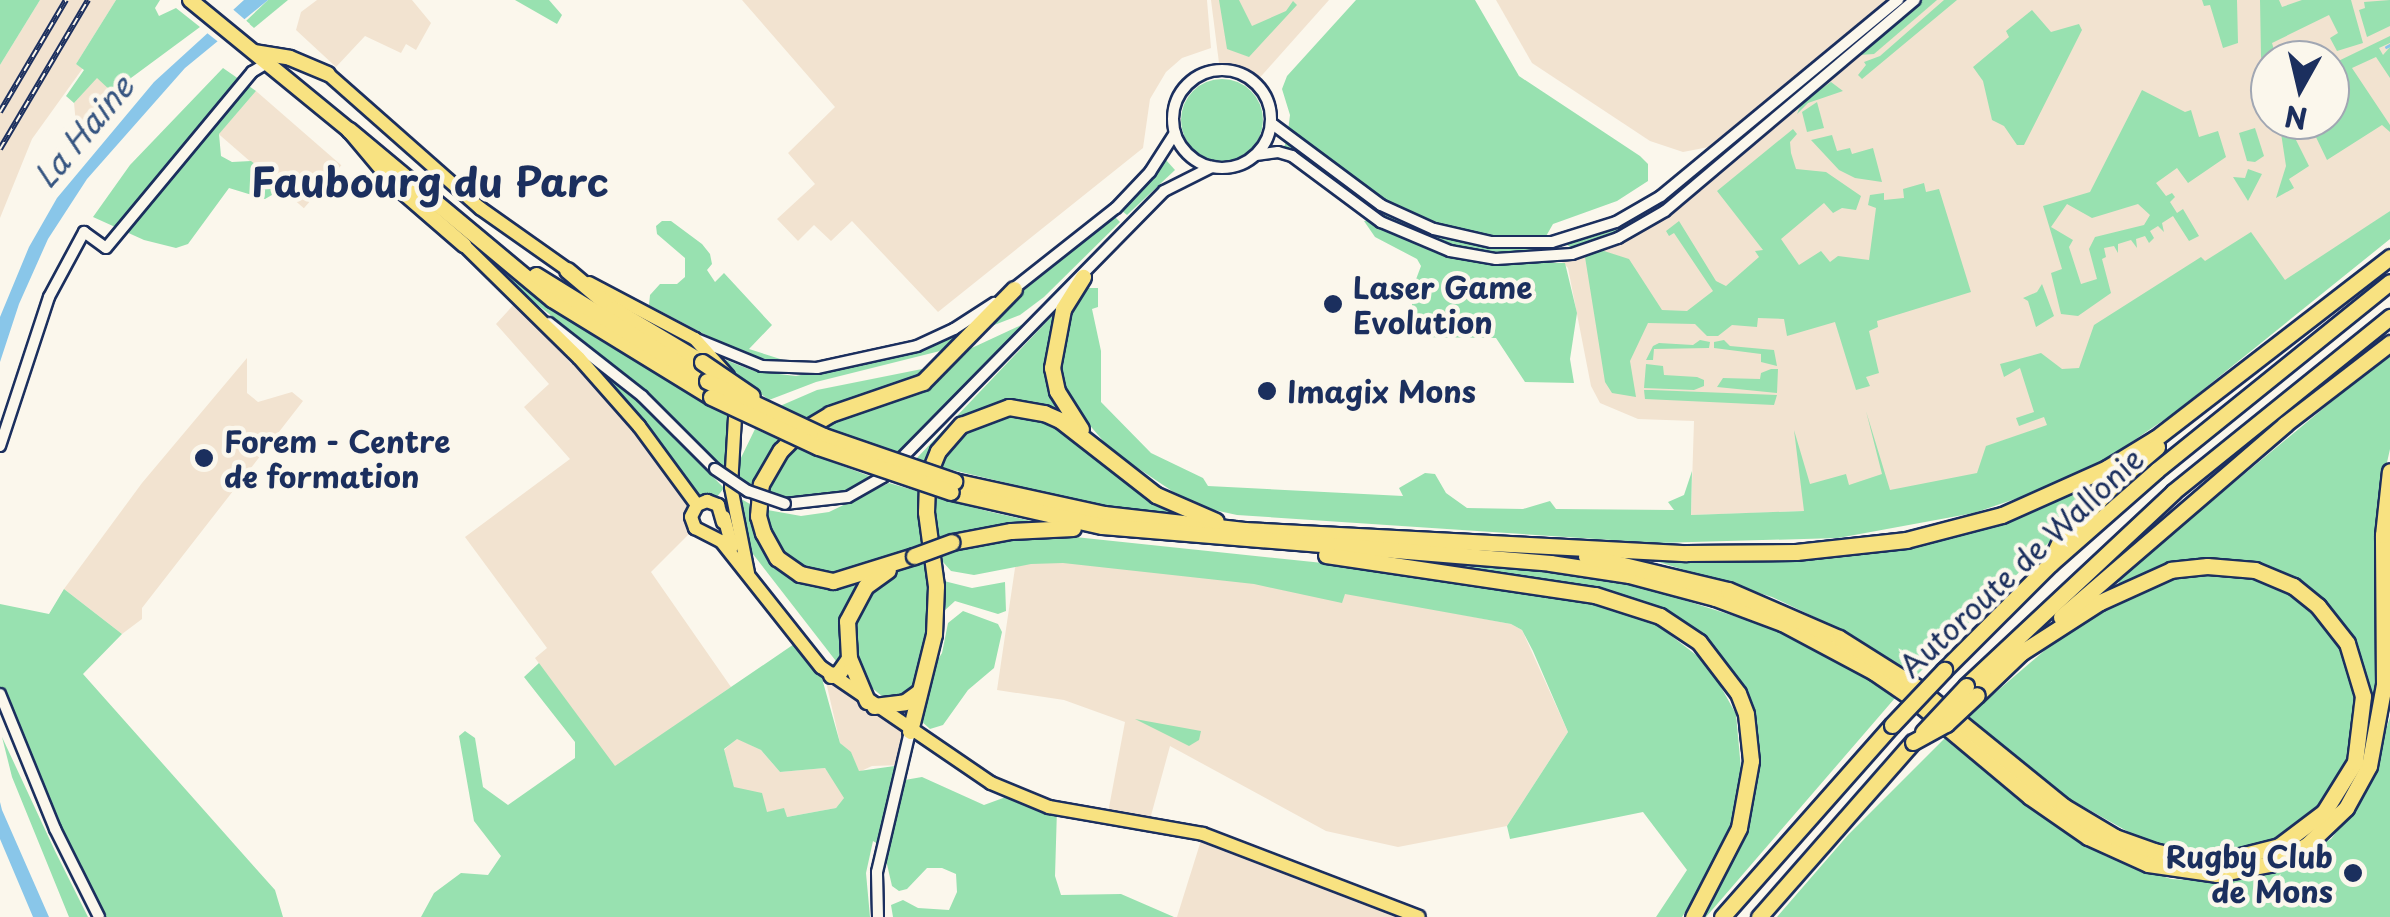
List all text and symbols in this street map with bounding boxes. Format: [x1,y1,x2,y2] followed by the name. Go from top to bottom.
[2250,40,2350,140] north arrow
[24,65,142,197] water label: La Haine
[2282,95,2310,141] text: N
[250,157,610,205] district label: Faubourg du Parc
[1353,269,1535,340] place label: Laser Game Evolution
[1322,293,1344,315] marker: Laser Game Evolution
[1287,373,1476,409] place label: Imagix Mons
[1256,380,1278,402] marker: Imagix Mons
[224,423,454,494] place label: Forem - Centre de formation
[1891,439,2151,685] street label: Autoroute de Wallonie
[193,447,215,469] marker: Forem - Centre de formation
[2164,838,2333,908] place label: Rugby Club de Mons
[2342,862,2364,884] marker: Rugby Club de Mons

